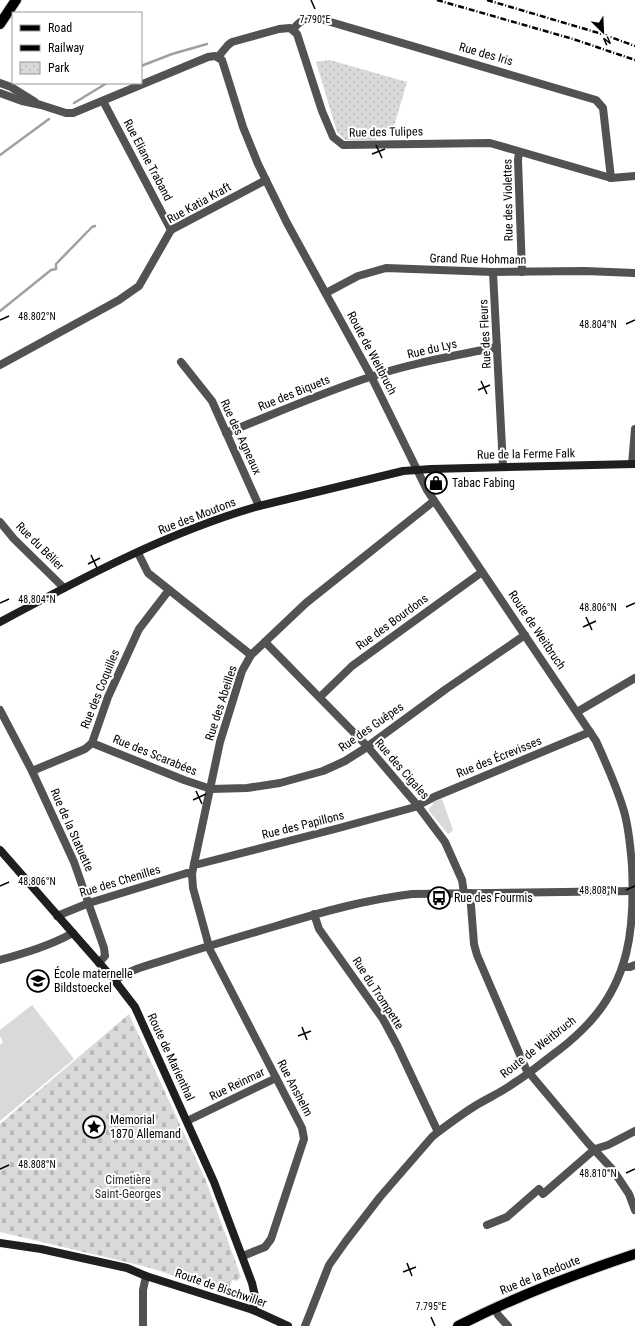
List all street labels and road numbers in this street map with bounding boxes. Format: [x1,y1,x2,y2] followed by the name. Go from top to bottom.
[458,40,514,68] street label: Rue des Iris
[121,117,175,203] street label: Rue Eliane Traband
[349,124,423,140] street label: Rue des Tulipes
[500,159,516,241] street label: Rue des Violettes
[165,180,234,226] street label: Rue Katia Kraft
[429,251,527,267] street label: Grand Rue Hohmann
[476,299,494,369] street label: Rue des Fleurs
[344,309,400,397] street label: Route de Weitbruch
[406,337,458,361] street label: Rue du Lys
[256,372,332,414] street label: Rue des Biquets
[217,397,265,477] street label: Rue des Agneaux
[477,446,576,462] street label: Rue de la Ferme Falk
[156,495,238,537] street label: Rue des Moutons
[13,519,67,573] street label: Rue du Bélier
[505,588,569,672] street label: Route de Weitbruch
[353,591,431,653] street label: Rue des Bourdons
[78,647,122,731] street label: Rue des Coquilles
[202,664,240,742] street label: Rue des Abeilles
[336,700,406,754] street label: Rue des Guêpes
[111,732,199,778] street label: Rue des Scarabées
[454,733,544,780] street label: Rue des Écrevisses
[372,736,432,802] street label: Rue des Cigales
[47,786,97,874] street label: Rue de la Statuette
[260,808,346,842] street label: Rue des Papillons
[78,862,162,900] street label: Rue des Chenilles
[349,954,407,1032] street label: Rue du Trompette
[145,1011,197,1103] street label: Route de Marienthal
[497,1013,579,1081] street label: Route de Weitbruch
[274,1057,316,1119] street label: Rue Anshelm
[207,1065,267,1103] street label: Rue Reinmar
[498,1252,582,1297] street label: Rue de la Redoute
[173,1266,269,1310] street label: Route de Bischwiller

